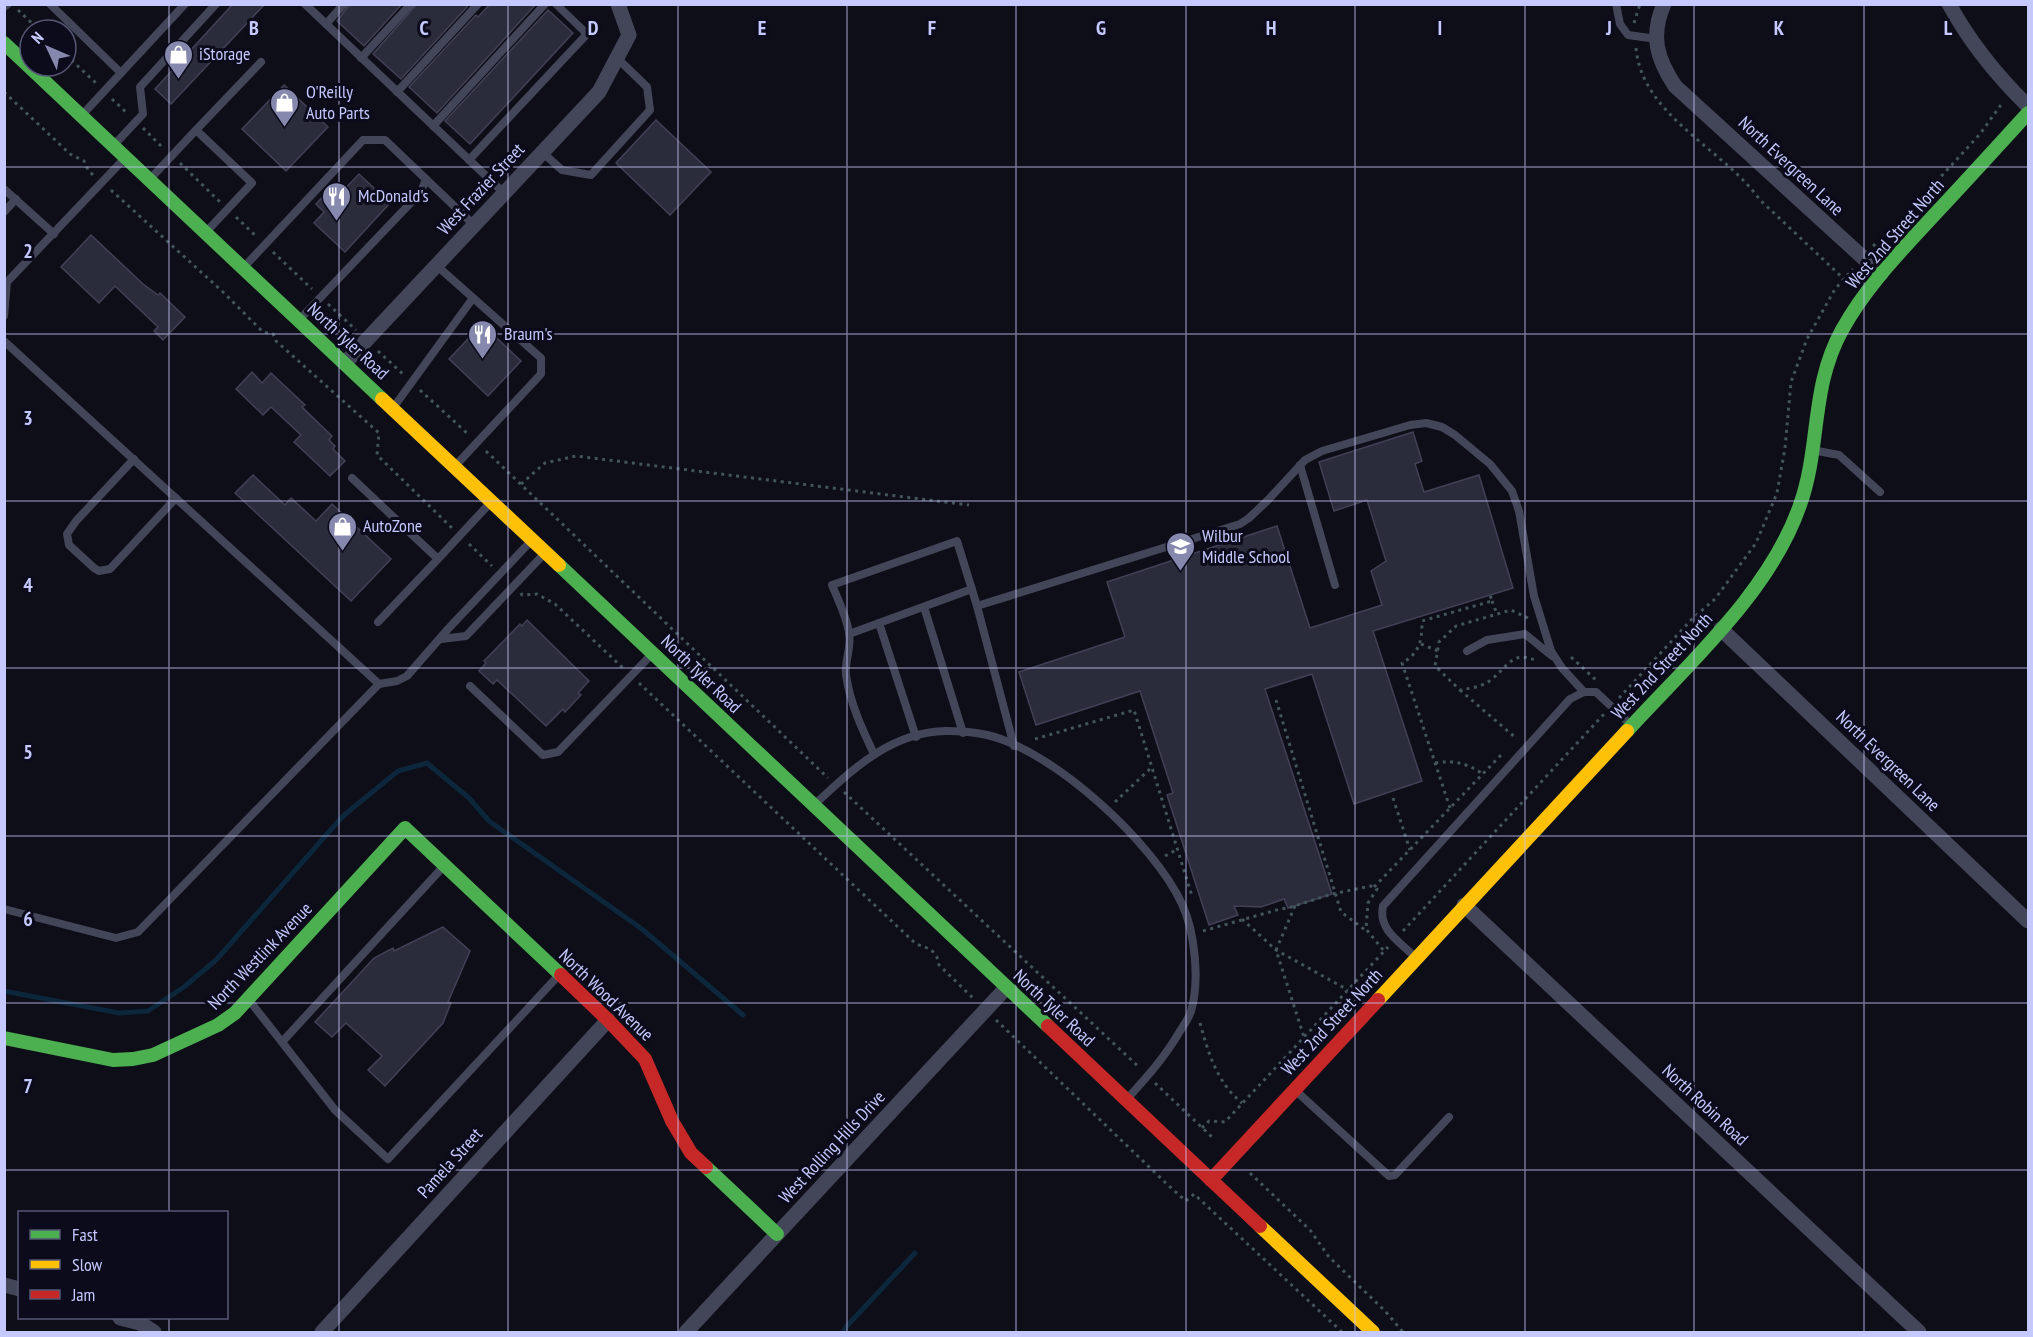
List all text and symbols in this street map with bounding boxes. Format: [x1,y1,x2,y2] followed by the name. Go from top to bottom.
[249,15,259,41] text: B
[419,15,429,41] text: C
[588,15,599,41] text: D
[758,15,766,41] text: E
[928,15,936,41] text: F
[1096,15,1106,41] text: G
[1266,15,1276,41] text: H
[1438,15,1442,41] text: I
[1605,15,1612,41] text: J
[1774,15,1785,41] text: K
[1944,15,1953,41] text: L
[18,18,78,78] north arrow
[27,28,47,48] text: N
[162,38,194,80] shop icon: iStorage
[199,42,251,65] place label: iStorage
[306,80,370,124] place label: O'Reilly Auto Parts
[269,86,301,128] shop icon: O'Reilly Auto Parts
[1734,111,1849,220] street label: North Evergreen Lane
[432,138,529,239] street label: West Frazier Street
[1841,174,1949,293] street label: West 2nd Street North
[321,180,353,222] restaurant icon: McDonald's
[358,184,429,207] place label: McDonald's
[23,238,33,264] text: 2
[303,297,394,384] street label: North Tyler Road
[467,318,499,360] restaurant icon: Braum's
[504,322,553,345] place label: Braum's
[23,405,33,431] text: 3
[326,510,358,552] shop icon: AutoZone
[363,514,422,537] place label: AutoZone
[1202,524,1291,568] place label: Wilbur Middle School
[1165,530,1197,572] school or university icon: Wilbur Middle School
[23,572,33,598] text: 4
[1606,607,1717,724] street label: West 2nd Street North
[656,630,746,718] street label: North Tyler Road
[1832,705,1945,816] street label: North Evergreen Lane
[23,739,33,765] text: 5
[203,897,317,1014] street label: North Westlink Avenue
[23,906,33,932] text: 6
[554,944,659,1046] street label: North Wood Avenue
[1276,963,1387,1080] street label: West 2nd Street North
[1009,964,1100,1051] street label: North Tyler Road
[1658,1059,1753,1150] street label: North Robin Road
[23,1073,33,1099] text: 7
[774,1086,890,1208] street label: West Rolling Hills Drive
[412,1123,487,1202] street label: Pamela Street
[18,1211,228,1319] legend
[72,1223,98,1246] text: Fast
[72,1253,103,1276] text: Slow
[71,1283,95,1306] text: Jam

